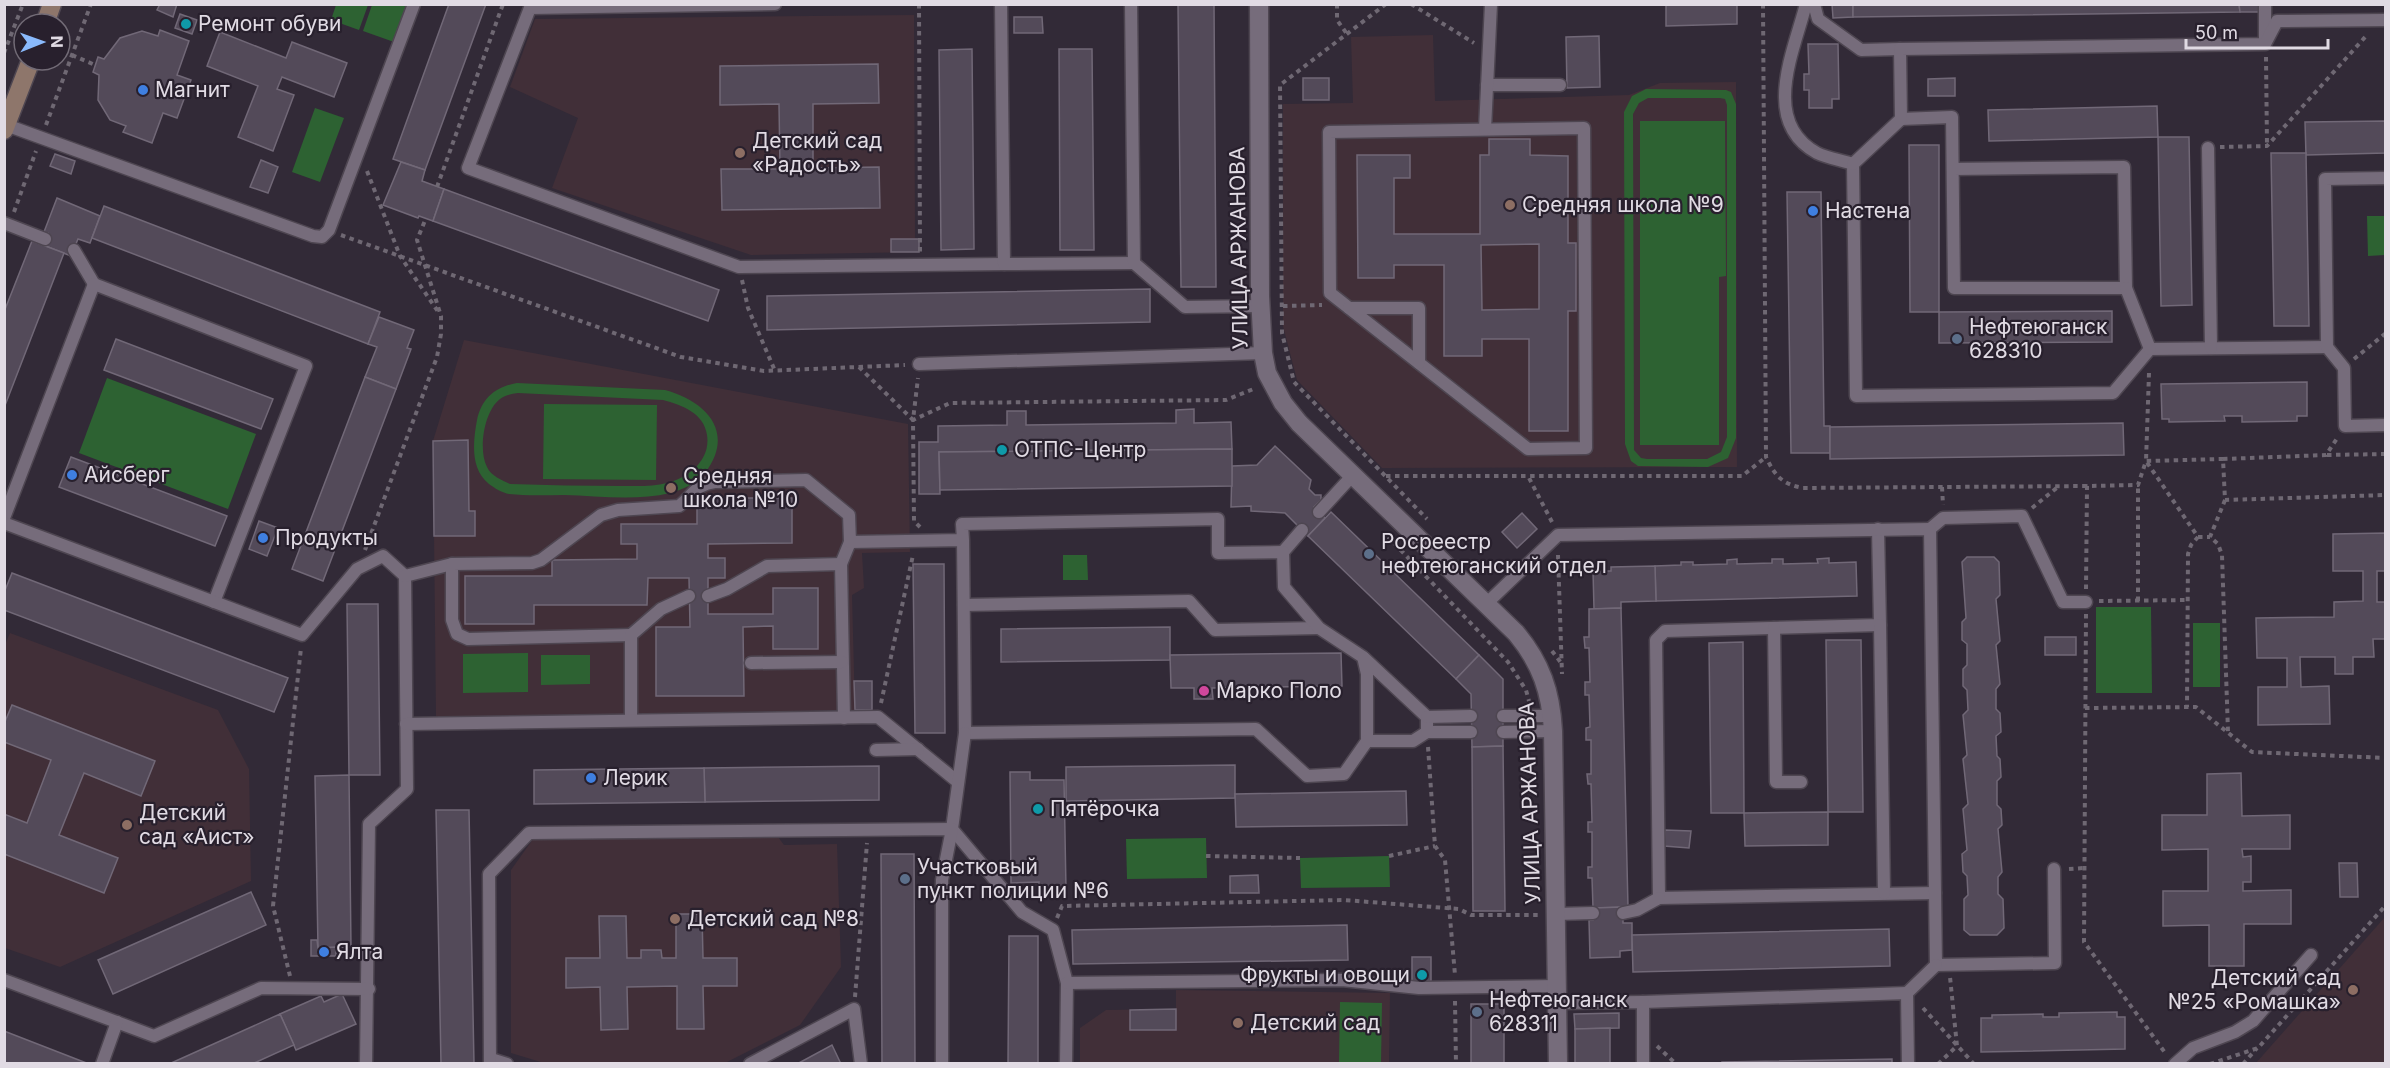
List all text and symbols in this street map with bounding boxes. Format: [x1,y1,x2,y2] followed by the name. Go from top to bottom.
[198,11,342,36] place label: Ремонт обуви
[12,12,72,72] north arrow
[2186,12,2328,50] scale bar
[179,17,193,31] marker: Ремонт обуви
[2195,22,2238,43] text: 50 m
[47,35,67,48] text: N
[155,77,230,102] place label: Магнит
[136,83,150,97] marker: Магнит
[752,128,882,177] place label: Детский сад «Радость»
[733,146,747,160] marker: Детский сад «Радость»
[1224,146,1253,350] street label: УЛИЦА АРЖАНОВА
[1522,192,1724,217] place label: Средняя школа №9
[1503,198,1517,212] marker: Средняя школа №9
[1825,198,1910,223] place label: Настена
[1806,204,1820,218] marker: Настена
[1969,314,2108,363] place label: Нефтеюганск 628310
[1950,332,1964,346] marker: Нефтеюганск 628310
[1014,437,1146,462] place label: ОТПС-Центр
[995,443,1009,457] marker: ОТПС-Центр
[84,462,170,487] place label: Айсберг
[683,463,798,512] place label: Средняя школа №10
[65,468,79,482] marker: Айсберг
[664,481,678,495] marker: Средняя школа №10
[275,525,378,550] place label: Продукты
[1381,529,1607,578] place label: Росреестр нефтеюганский отдел
[256,531,270,545] marker: Продукты
[1362,547,1376,561] marker: Росреестр нефтеюганский отдел
[1216,678,1342,703] place label: Марко Поло
[1197,684,1211,698] marker: Марко Поло
[1513,701,1546,905] street label: УЛИЦА АРЖАНОВА
[603,765,668,790] place label: Лерик
[584,771,598,785] marker: Лерик
[1050,796,1160,821] place label: Пятёрочка
[139,800,255,849] place label: Детский сад «Аист»
[1031,802,1045,816] marker: Пятёрочка
[120,818,134,832] marker: Детский сад «Аист»
[917,854,1109,903] place label: Участковый пункт полиции №6
[898,872,912,886] marker: Участковый пункт полиции №6
[687,906,859,931] place label: Детский сад №8
[668,912,682,926] marker: Детский сад №8
[336,939,383,964] place label: Ялта
[317,945,331,959] marker: Ялта
[1240,962,1410,987] place label: Фрукты и овощи
[2168,965,2341,1014] place label: Детский сад №25 «Ромашка»
[1415,968,1429,982] marker: Фрукты и овощи
[2346,983,2360,997] marker: Детский сад №25 «Ромашка»
[1489,987,1628,1036] place label: Нефтеюганск 628311
[1470,1005,1484,1019] marker: Нефтеюганск 628311
[1250,1010,1380,1035] place label: Детский сад
[1231,1016,1245,1030] marker: Детский сад

